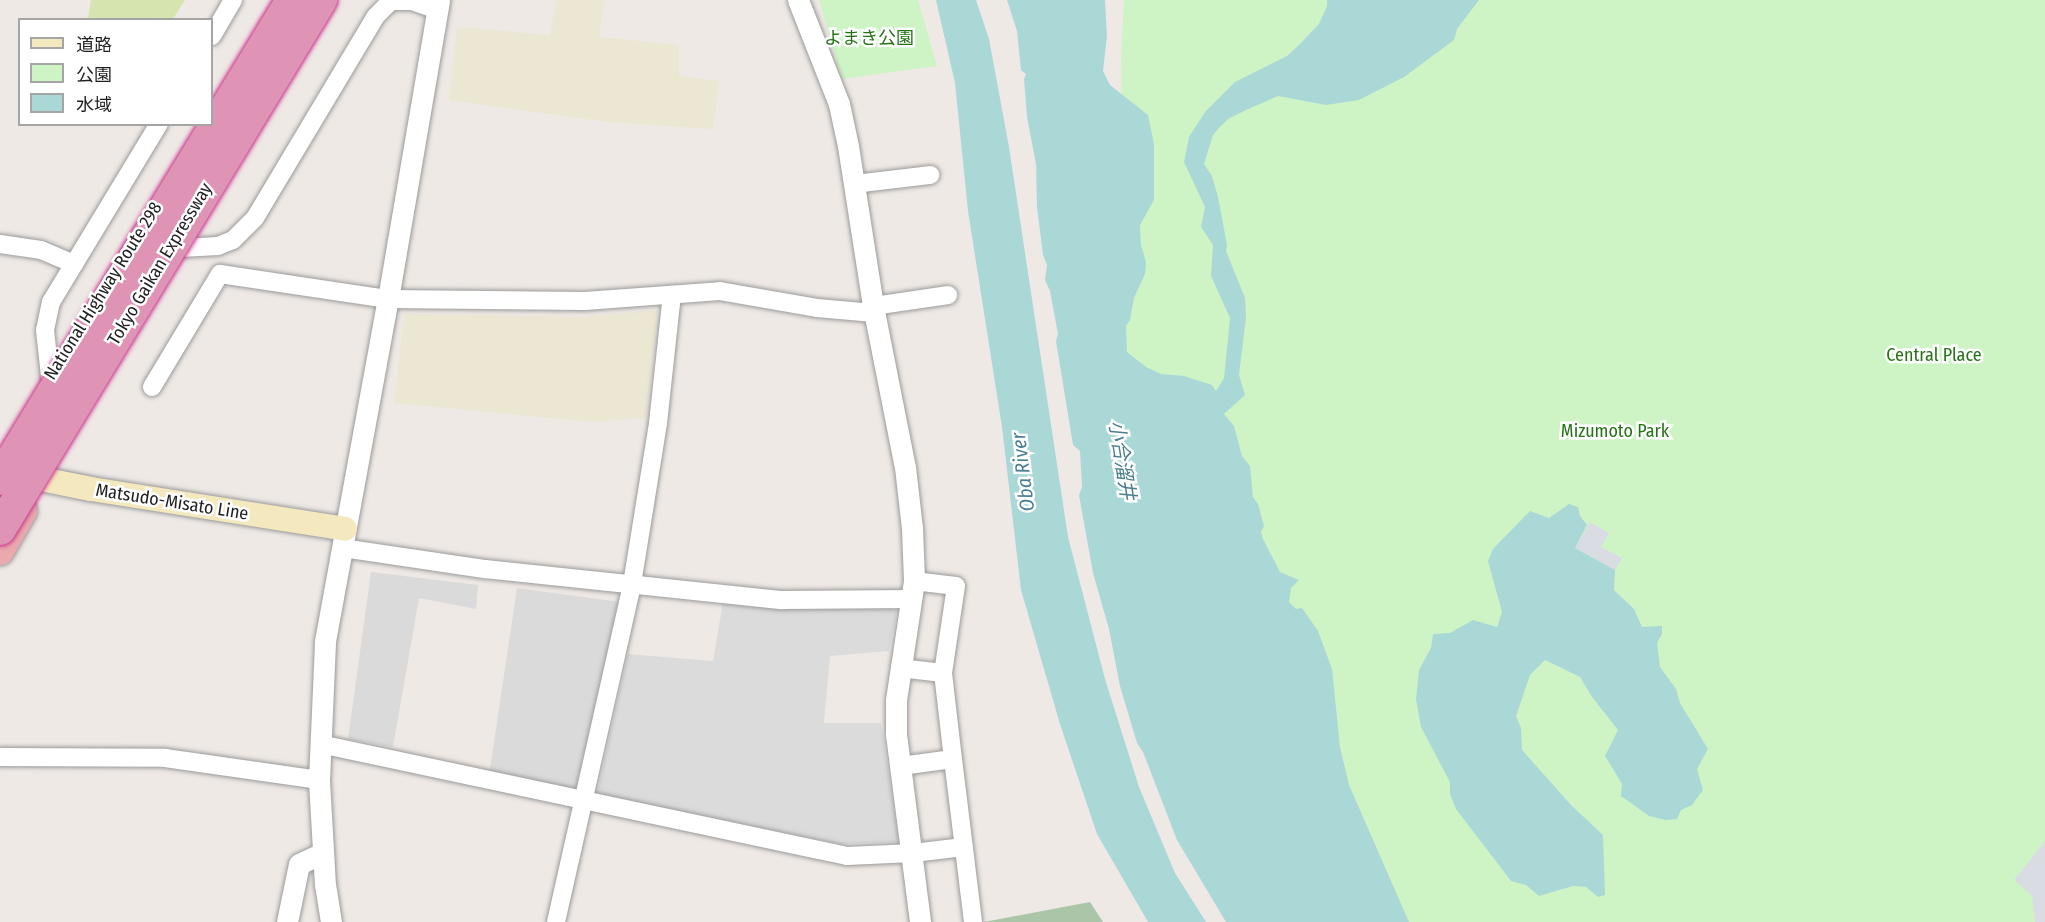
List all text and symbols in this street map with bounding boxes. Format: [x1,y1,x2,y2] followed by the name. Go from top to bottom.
[18,18,213,126] legend
[824,27,914,49] park label: よまき公園
[76,34,112,56] text: 道路
[76,64,112,86] text: 公園
[76,94,112,116] text: 水域
[103,179,217,349] street label: Tokyo Gaikan Expressway
[39,198,167,384] street label: National Highway Route 298
[1886,344,1982,366] park label: Central Place
[1104,419,1140,501] water label: 小合溜井
[1561,420,1669,442] park label: Mizumoto Park
[1006,431,1040,513] water label: Oba River
[94,479,250,525] street label: Matsudo-Misato Line

